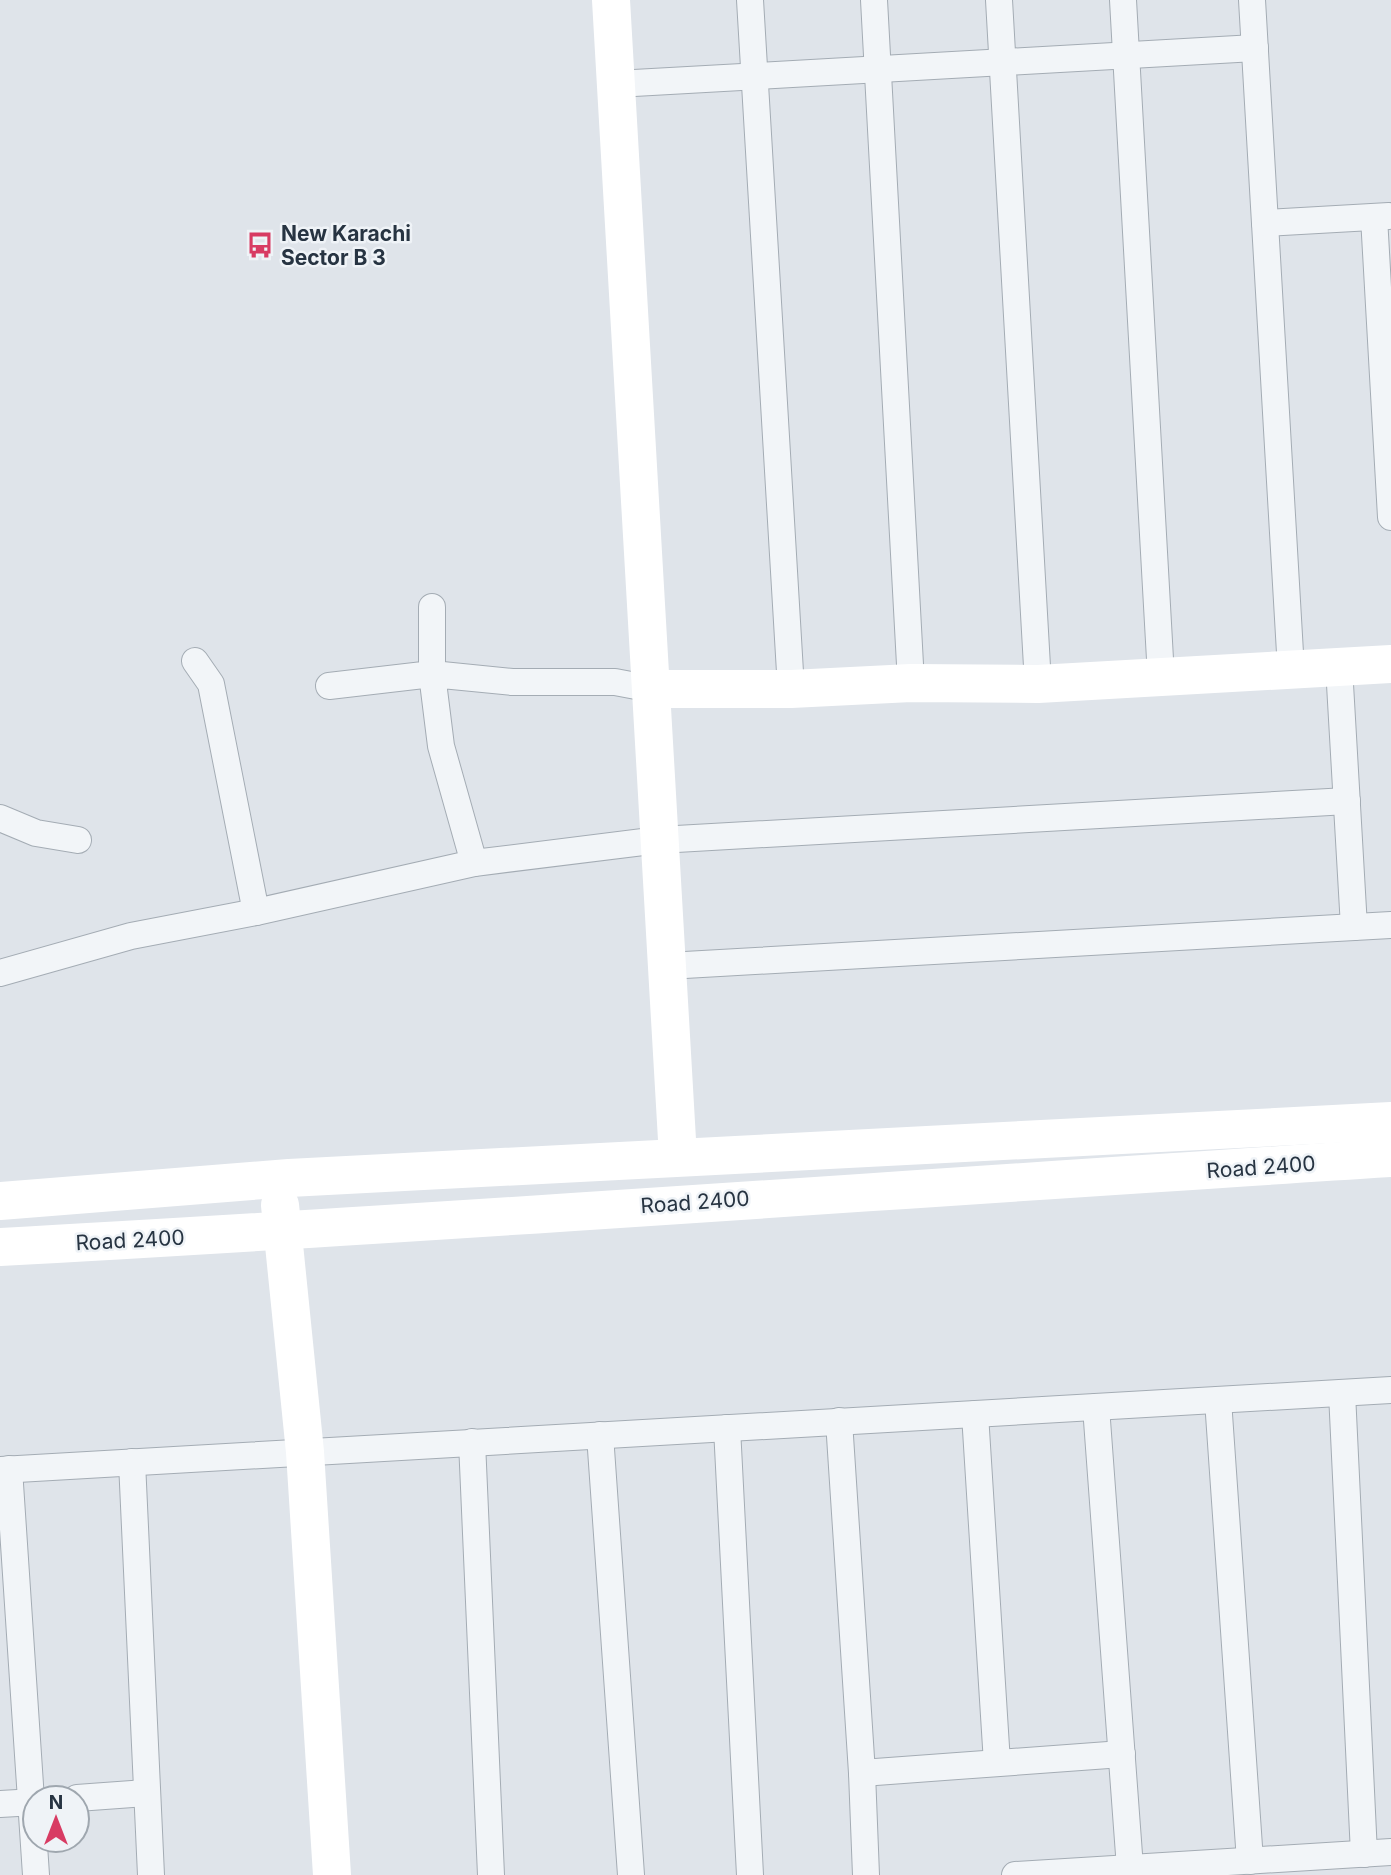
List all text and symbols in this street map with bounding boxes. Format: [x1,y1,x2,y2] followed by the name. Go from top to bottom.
[281,221,411,270] place label: New Karachi Sector B 3
[245,230,275,260] bus stop icon: New Karachi Sector B 3
[1206,1151,1316,1183] street label: Road 2400
[640,1186,750,1218] street label: Road 2400
[75,1225,185,1255] street label: Road 2400
[21,1784,91,1854] north arrow
[49,1791,63,1814] text: N

